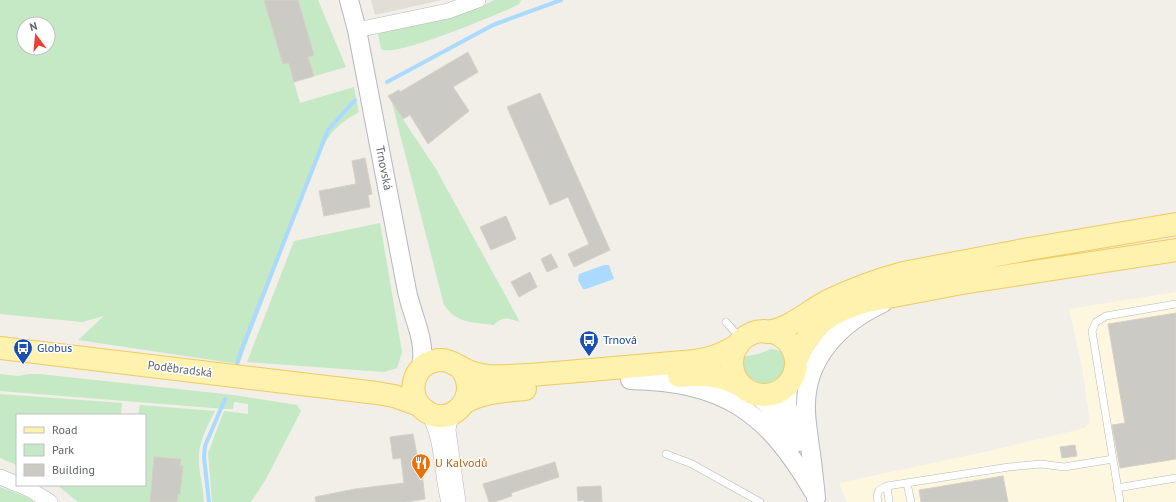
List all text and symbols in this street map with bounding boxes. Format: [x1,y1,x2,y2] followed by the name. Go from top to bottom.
[16,16,56,56] north arrow
[28,19,39,34] text: N
[373,144,396,191] street label: Trnovská
[578,329,600,357] bus stop icon: Trnová
[603,332,637,347] place label: Trnová
[12,337,34,365] bus stop icon: Globus
[37,340,72,355] place label: Globus
[147,357,213,380] street label: Poděbradská
[16,414,146,486] legend
[52,422,77,437] text: Road
[52,442,74,457] text: Park
[410,452,432,480] restaurant icon: U Kalvodů
[435,455,487,470] place label: U Kalvodů
[52,462,95,477] text: Building

